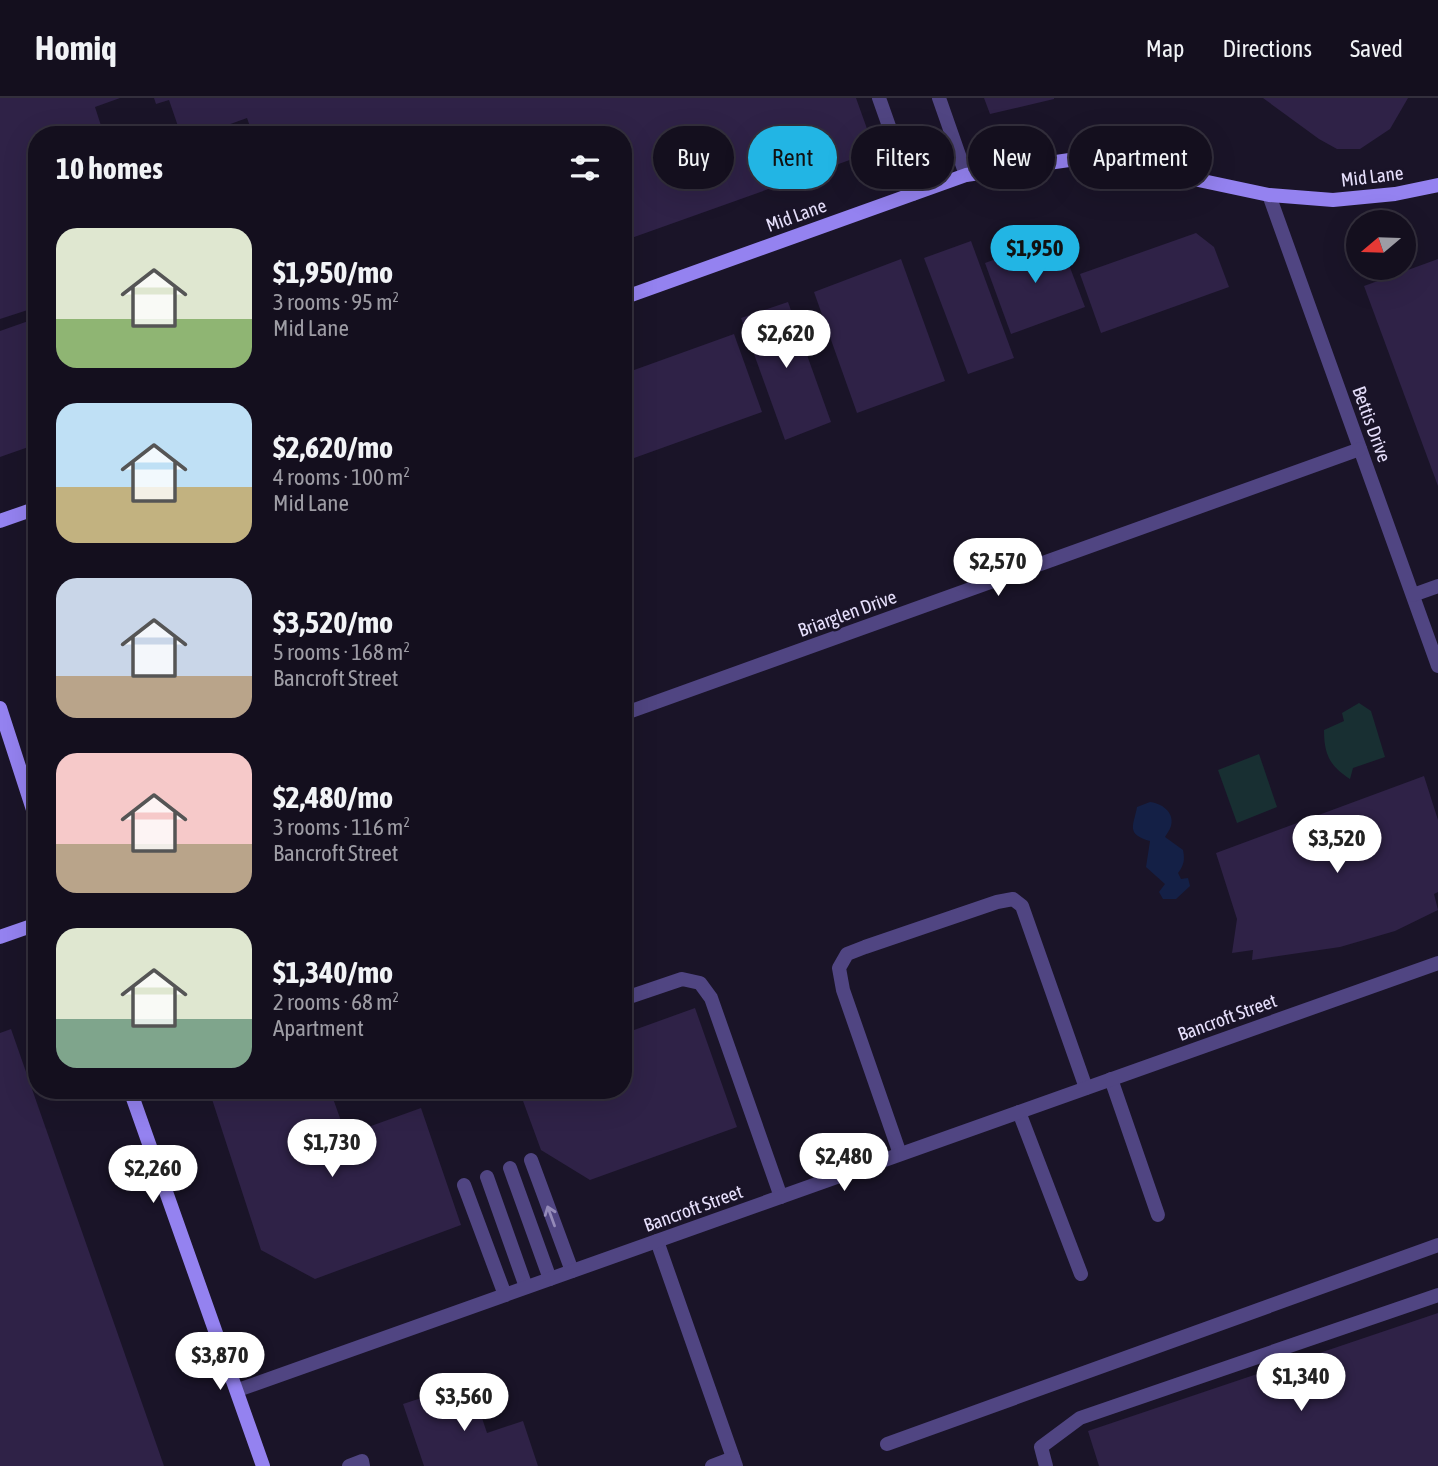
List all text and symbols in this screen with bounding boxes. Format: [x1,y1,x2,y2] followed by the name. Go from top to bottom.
[35,29,117,67] text: Homiq
[1146,35,1184,62] text: Map
[1222,35,1312,62] text: Directions
[1350,35,1403,62] text: Saved
[653,126,734,189] chip: Buy
[748,126,837,189] chip: Rent
[851,126,954,189] chip: Filters
[968,126,1055,189] chip: New
[1069,126,1212,189] chip: Apartment
[566,149,604,187] icon: filters
[56,151,163,185] text: 10 homes
[1340,161,1404,191] street label: Mid Lane
[763,194,829,236] street label: Mid Lane
[1346,210,1416,280] north arrow
[1346,210,1416,280] map controls
[978,226,1092,285] pin: $1,950
[1007,235,1064,261] text: $1,950
[273,255,393,289] text: $1,950/mo
[112,256,196,340] icon: home
[273,289,399,315] text: 3 rooms · 95 m²
[729,310,843,370] pin: $2,620
[273,315,349,341] text: Mid Lane
[758,320,815,346] text: $2,620
[1348,383,1396,465] street label: Bettis Drive
[273,430,393,464] text: $2,620/mo
[112,431,196,515] icon: home
[273,464,410,490] text: 4 rooms · 100 m²
[273,490,349,516] text: Mid Lane
[941,538,1055,598] pin: $2,570
[970,548,1027,574] text: $2,570
[795,585,899,641] street label: Briarglen Drive
[273,605,393,639] text: $3,520/mo
[112,606,196,690] icon: home
[273,639,410,665] text: 5 rooms · 168 m²
[273,665,398,691] text: Bancroft Street
[273,780,393,814] text: $2,480/mo
[112,781,196,865] icon: home
[273,814,410,840] text: 3 rooms · 116 m²
[1280,816,1394,875] pin: $3,520
[1309,825,1366,851] text: $3,520
[273,840,398,866] text: Bancroft Street
[273,955,393,989] text: $1,340/mo
[112,956,196,1040] icon: home
[273,989,399,1015] text: 2 rooms · 68 m²
[1175,989,1279,1045] street label: Bancroft Street
[273,1015,364,1041] text: Apartment
[275,1119,389,1179] pin: $1,730
[304,1129,361,1155] text: $1,730
[787,1134,901,1193] pin: $2,480
[816,1143,873,1169] text: $2,480
[96,1146,210,1205] pin: $2,260
[125,1155,182,1181] text: $2,260
[641,1180,745,1236] street label: Bancroft Street
[544,1205,557,1227] one-way arrow
[163,1332,277,1392] pin: $3,870
[192,1342,249,1368] text: $3,870
[1244,1354,1358,1413] pin: $1,340
[1273,1363,1330,1389] text: $1,340
[407,1374,521,1433] pin: $3,560
[436,1383,493,1409] text: $3,560

